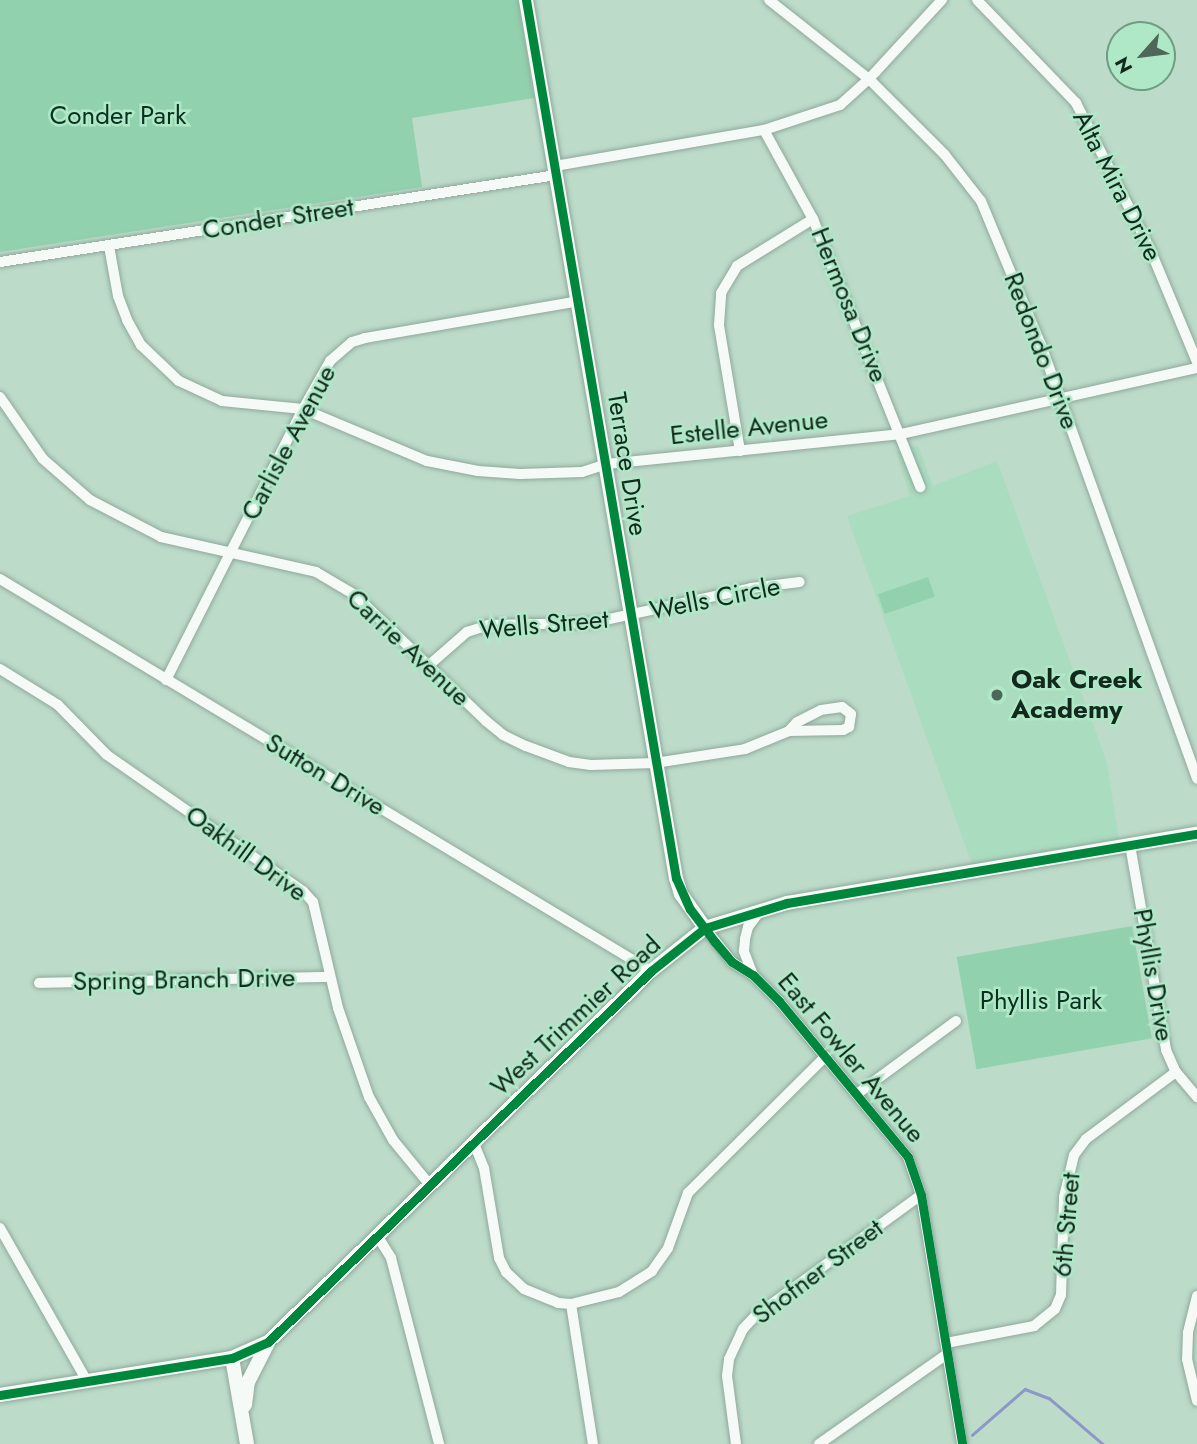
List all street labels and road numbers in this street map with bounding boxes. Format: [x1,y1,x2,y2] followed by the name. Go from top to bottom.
[1066,106,1168,266] street label: Alta Mira Drive
[200,192,356,246] street label: Conder Street
[804,223,894,387] street label: Hermosa Drive
[997,268,1085,434] street label: Redondo Drive
[235,360,343,526] street label: Carlisle Avenue
[600,390,654,538] street label: Terrace Drive
[669,404,829,452] street label: Estelle Avenue
[647,571,783,627] street label: Wells Circle
[340,583,476,713] street label: Carrie Avenue
[478,604,610,646] street label: Wells Street
[260,727,390,823] street label: Sutton Drive
[179,800,313,908] street label: Oakhill Drive
[1126,906,1180,1044] street label: Phyllis Drive
[485,929,667,1103] street label: West Trimmier Road
[73,962,295,998] street label: Spring Branch Drive
[771,967,931,1149] street label: East Fowler Avenue
[1047,1171,1087,1279] street label: 6th Street
[747,1213,889,1331] street label: Shofner Street

